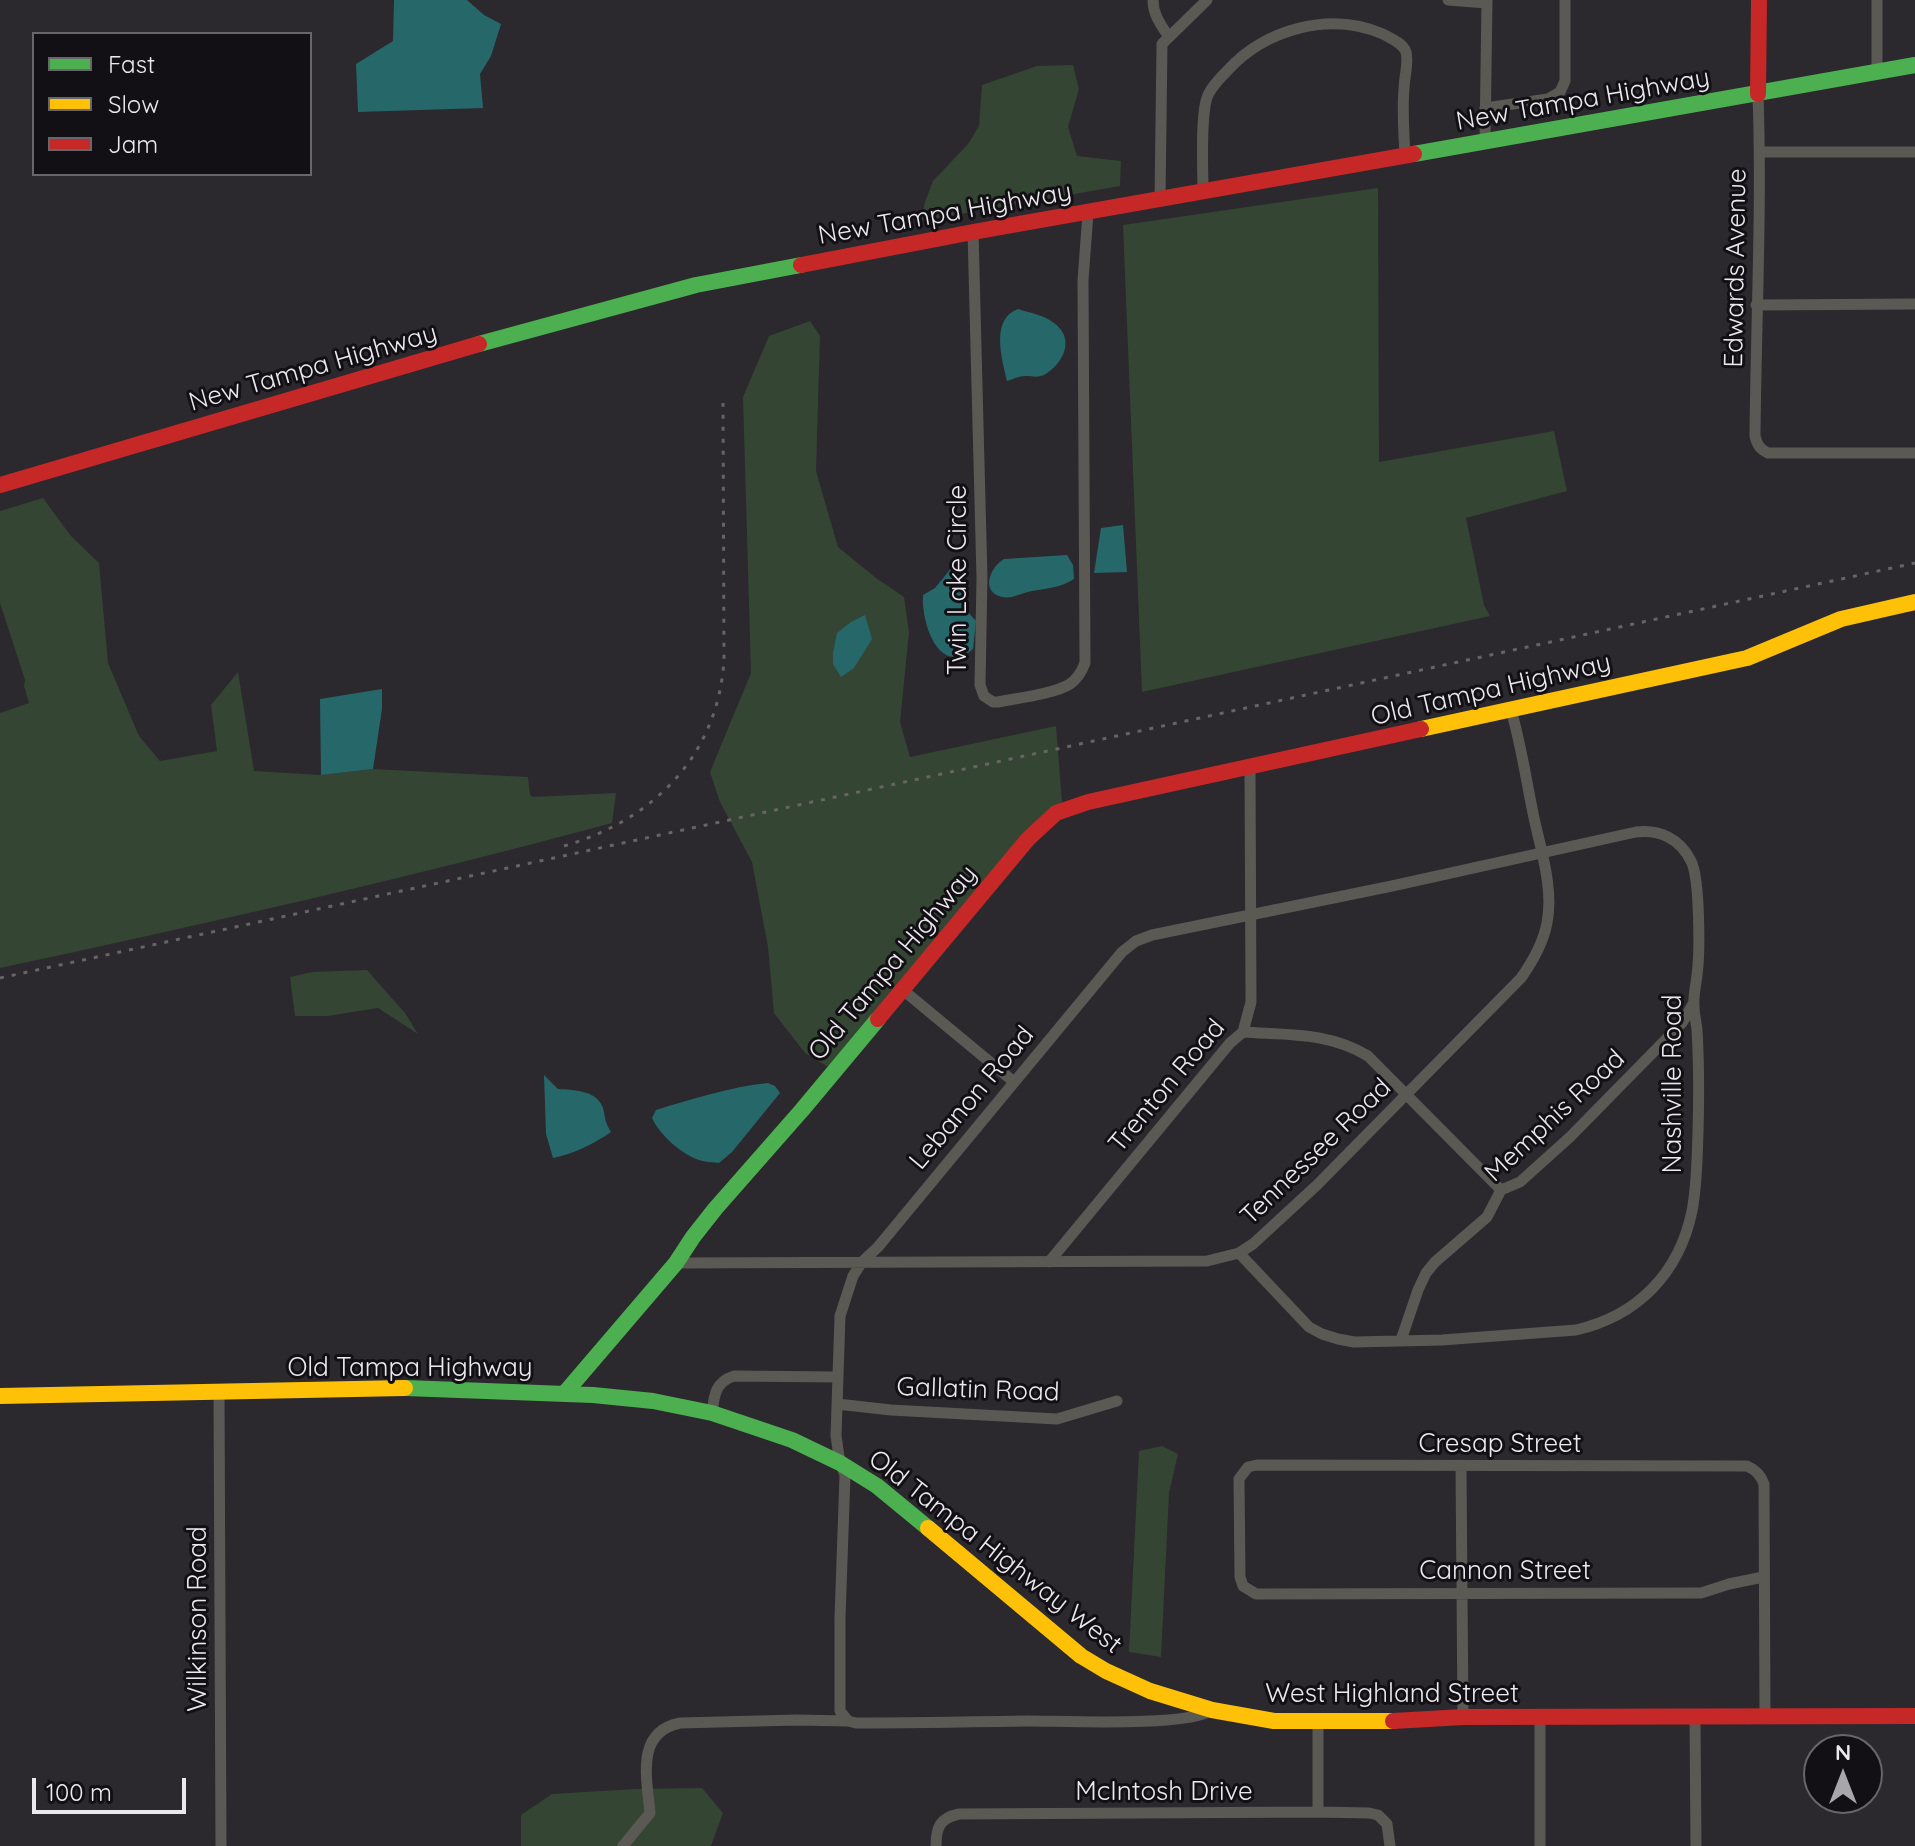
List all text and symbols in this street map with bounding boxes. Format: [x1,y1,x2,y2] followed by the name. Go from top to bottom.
[32,32,312,176] legend
[108,49,155,79] text: Fast
[1454,62,1712,138] street label: New Tampa Highway
[108,89,159,119] text: Slow
[108,129,158,159] text: Jam
[1719,168,1753,368] street label: Edwards Avenue
[816,176,1074,252] street label: New Tampa Highway
[185,318,441,418] street label: New Tampa Highway
[942,485,974,675] street label: Twin Lake Circle
[1368,647,1614,733] street label: Old Tampa Highway
[802,859,984,1067] street label: Old Tampa Highway
[1657,995,1689,1173] street label: Nashville Road
[1102,1013,1232,1159] street label: Trenton Road
[903,1020,1041,1176] street label: Lebanon Road
[1479,1043,1631,1189] street label: Memphis Road
[1234,1072,1398,1232] street label: Tennessee Road
[287,1352,533,1384] street label: Old Tampa Highway
[896,1372,1060,1408] street label: Gallatin Road
[1418,1428,1582,1460] street label: Cresap Street
[862,1443,1128,1661] street label: Old Tampa Highway West
[182,1526,214,1712] street label: Wilkinson Road
[1419,1555,1591,1587] street label: Cannon Street
[1265,1678,1519,1710] street label: West Highland Street
[1803,1734,1883,1814] north arrow
[1835,1738,1851,1766] text: N
[36,1762,190,1812] scale bar
[1075,1776,1253,1808] street label: McIntosh Drive
[46,1777,112,1807] text: 100 m

